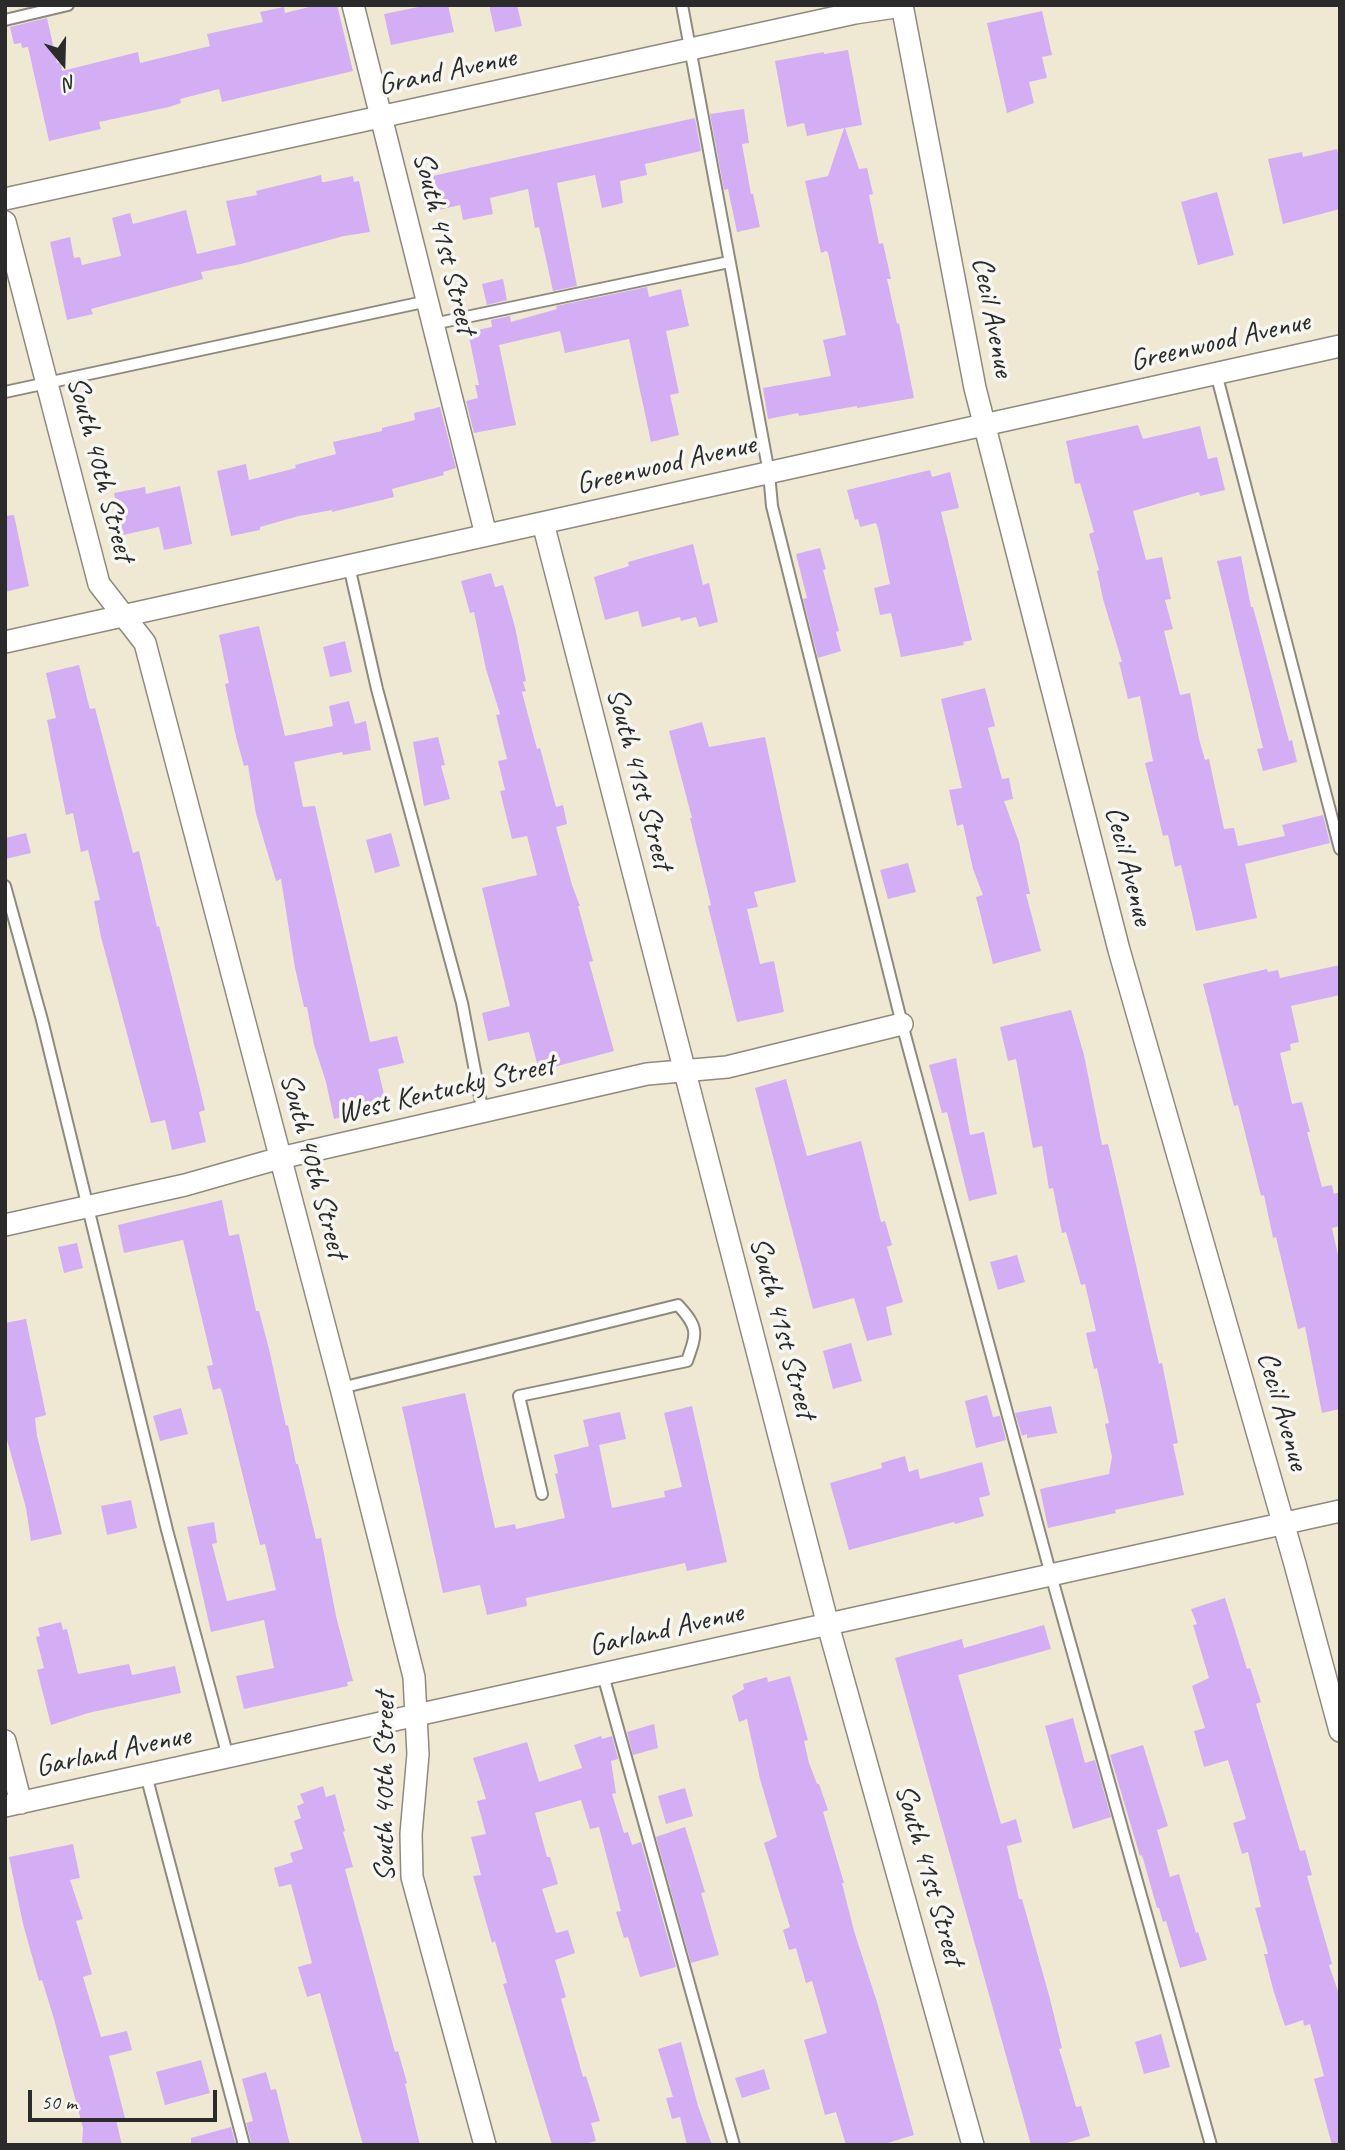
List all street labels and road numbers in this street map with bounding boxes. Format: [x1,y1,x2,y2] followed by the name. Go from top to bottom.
[375,40,519,104] street label: Grand Avenue
[404,148,484,338] street label: South 41st Street
[963,254,1021,380] street label: Cecil Avenue
[1127,304,1313,380] street label: Greenwood Avenue
[58,373,142,565] street label: South 40th Street
[573,427,759,503] street label: Greenwood Avenue
[597,684,681,874] street label: South 41st Street
[1096,803,1160,929] street label: Cecil Avenue
[334,1047,558,1133] street label: West Kentucky Street
[271,1070,355,1262] street label: South 40th Street
[740,1233,824,1423] street label: South 41st Street
[1248,1348,1316,1474] street label: Cecil Avenue
[585,1595,747,1665] street label: Garland Avenue
[367,1692,403,1882] street label: South 40th Street
[32,1718,194,1786] street label: Garland Avenue
[886,1780,972,1970] street label: South 41st Street

